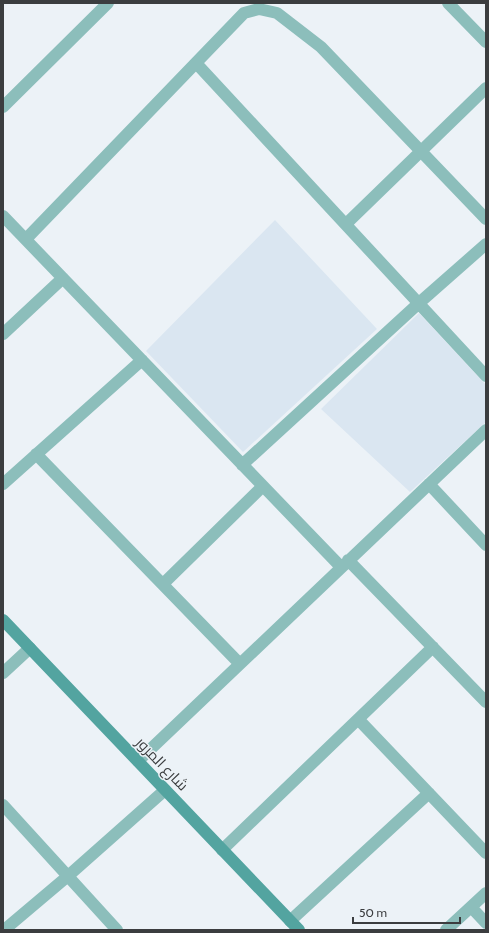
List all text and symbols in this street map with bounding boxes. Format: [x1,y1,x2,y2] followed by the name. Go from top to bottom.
[130,733,192,796] street label: شارع المرور
[353,899,460,925] scale bar
[359,905,387,920] text: 50 m

